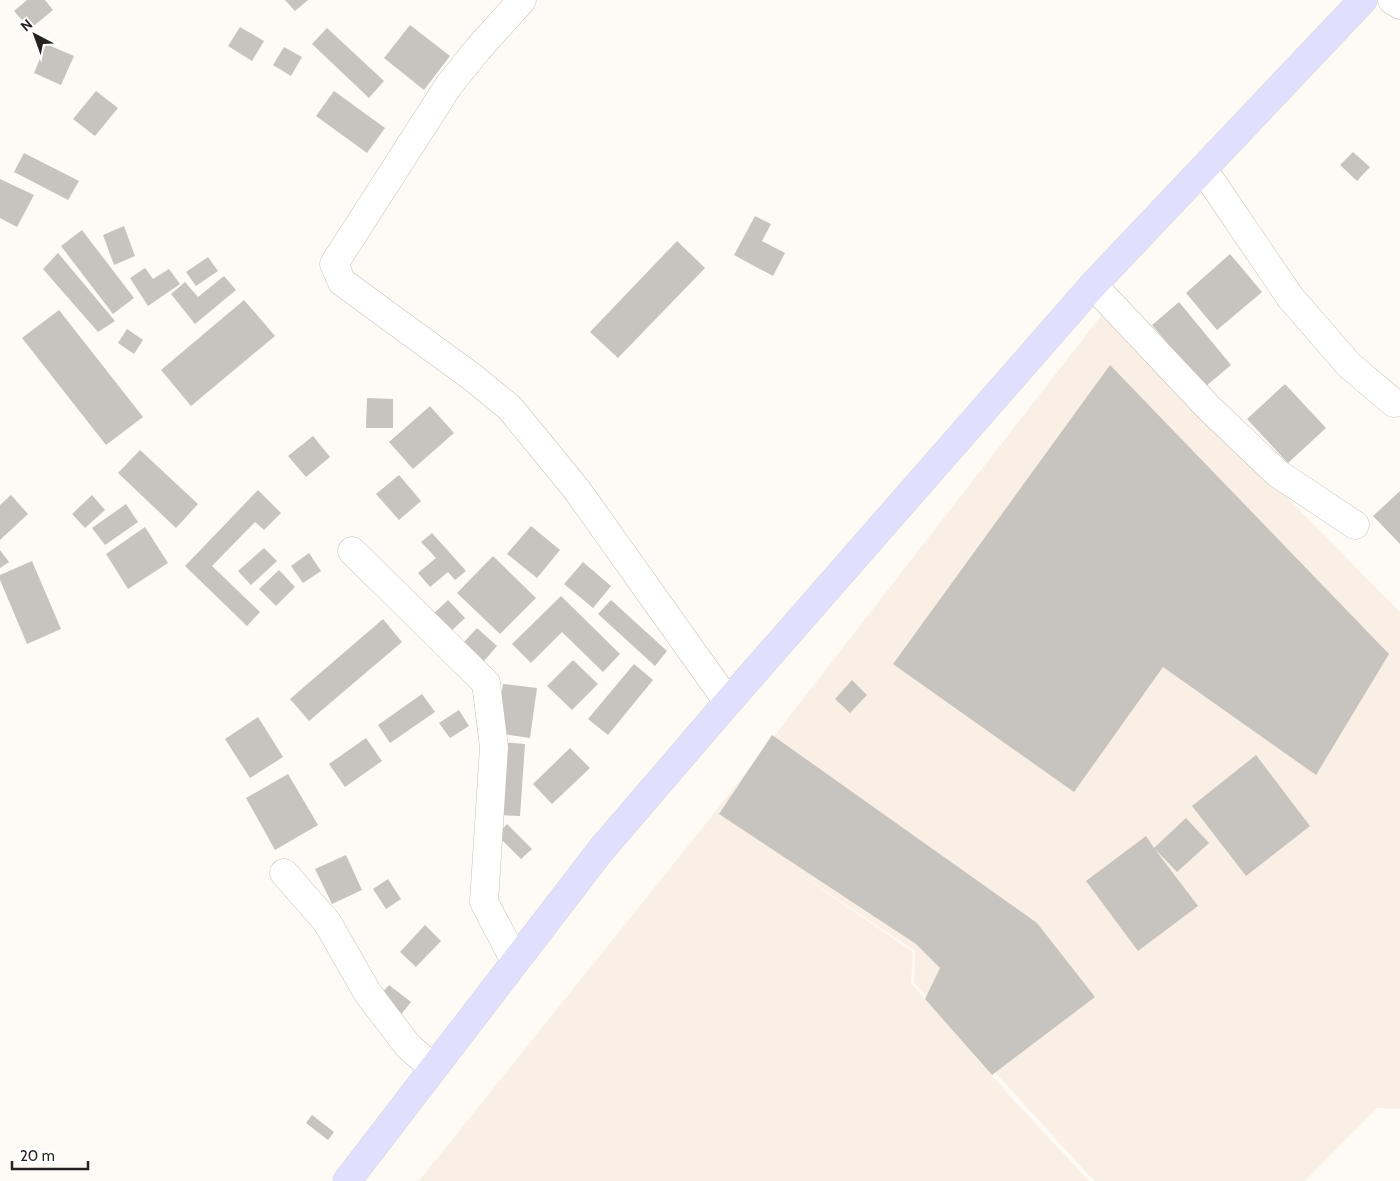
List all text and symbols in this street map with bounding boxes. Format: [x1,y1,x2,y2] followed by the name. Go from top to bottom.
[10,10,60,60] north arrow
[17,15,36,35] text: N
[12,1138,89,1170] scale bar
[20,1147,55,1165] text: 20 m

